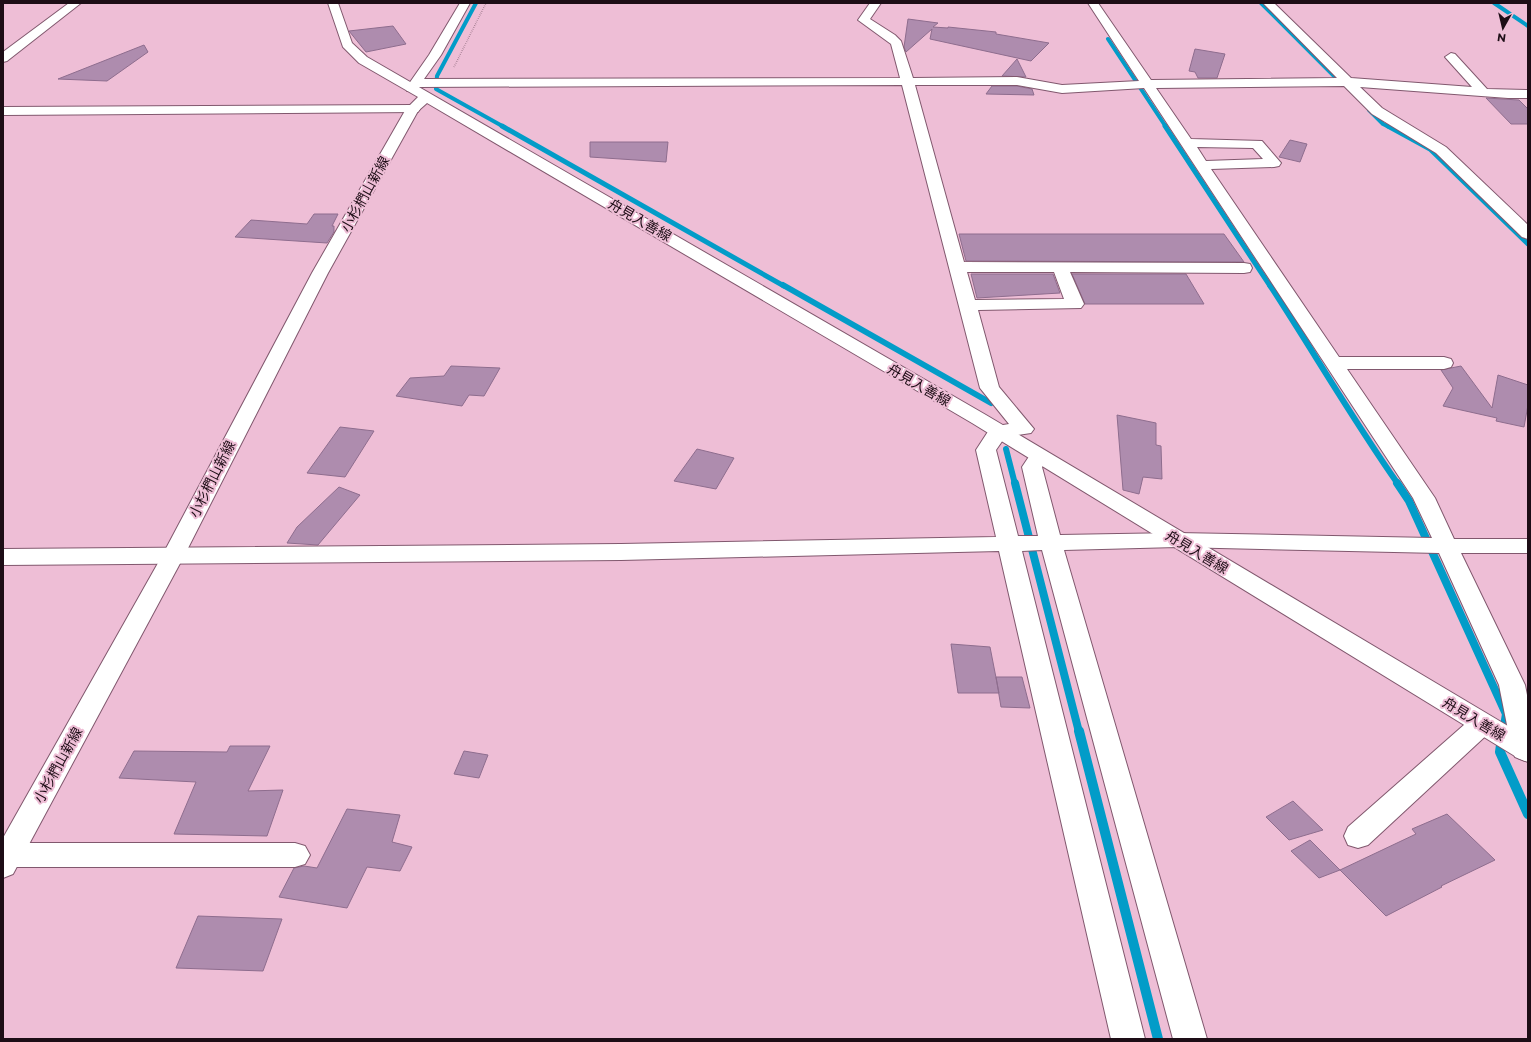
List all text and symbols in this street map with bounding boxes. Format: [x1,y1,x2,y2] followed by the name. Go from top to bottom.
[1483,8,1523,48] north arrow
[1496,30,1507,45] text: N
[337,153,393,235] street label: 小杉椚山新線
[605,195,675,245] street label: 舟見入善線
[884,360,954,410] street label: 舟見入善線
[185,437,239,521] street label: 小杉椚山新線
[1162,526,1232,578] street label: 舟見入善線
[1439,693,1509,745] street label: 舟見入善線
[30,724,86,806] street label: 小杉椚山新線

